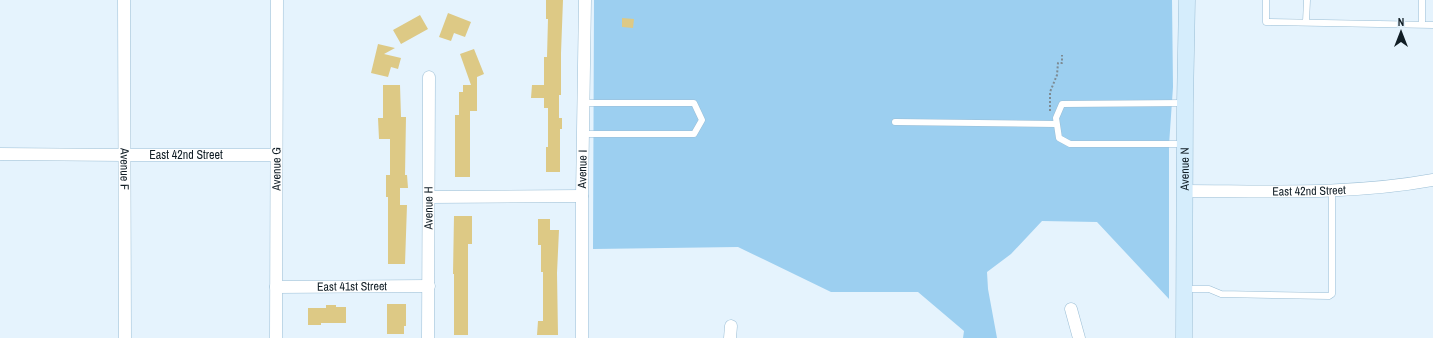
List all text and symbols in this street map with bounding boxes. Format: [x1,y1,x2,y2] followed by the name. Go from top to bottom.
[1381,12,1421,52] north arrow
[1398,15,1404,29] text: N
[116,147,133,190] street label: Avenue F
[149,147,223,163] street label: East 42nd Street
[268,147,285,192] street label: Avenue G
[1177,147,1193,192] street label: Avenue N
[574,150,591,190] street label: Avenue I
[1272,182,1346,199] street label: East 42nd Street
[420,186,437,231] street label: Avenue H
[317,278,387,295] street label: East 41st Street

